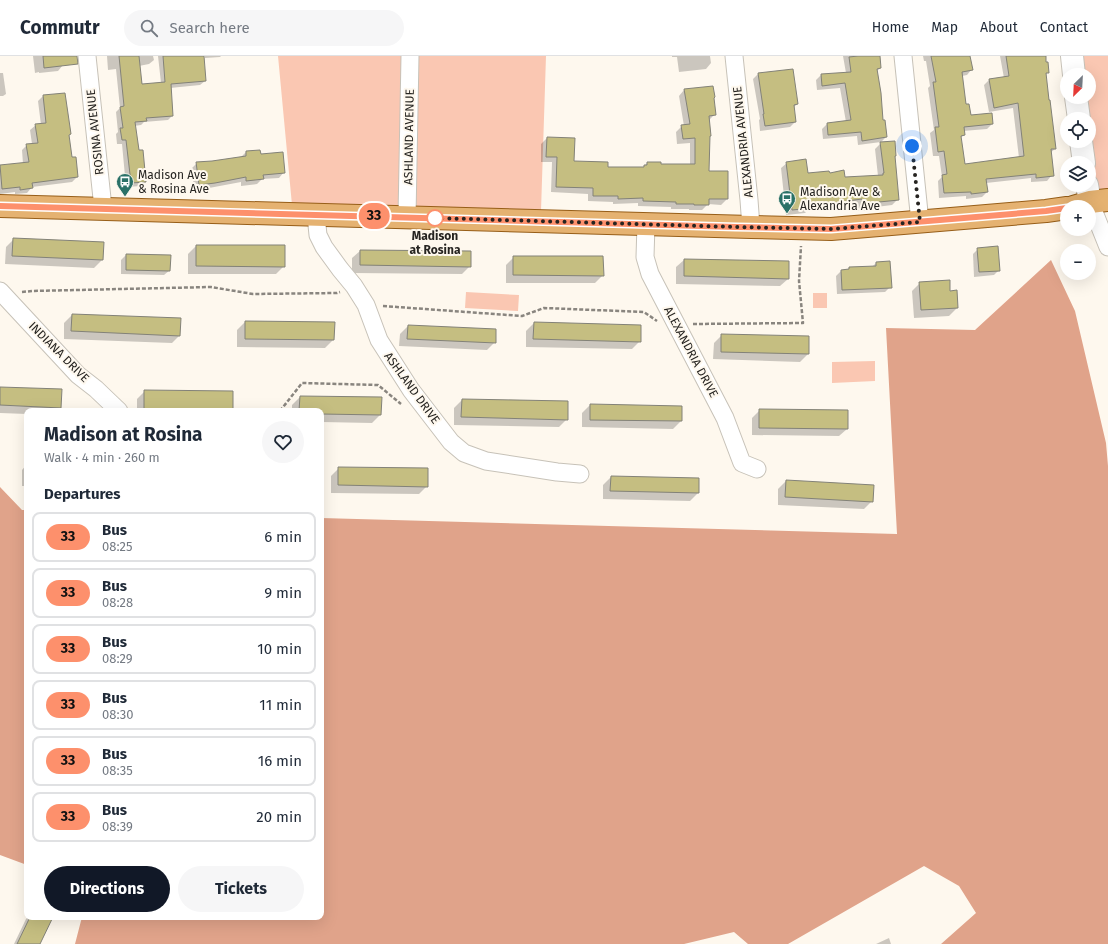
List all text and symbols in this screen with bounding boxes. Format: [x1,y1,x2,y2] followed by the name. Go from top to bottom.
[124,10,404,46] search box
[20,16,100,39] text: Commutr
[138,17,160,39] icon: search
[170,19,250,37] text: Search here
[872,19,909,36] text: Home
[931,19,958,36] text: Map
[980,19,1018,36] text: About
[1040,19,1088,36] text: Contact
[1060,68,1096,104] north arrow
[1060,68,1096,280] map controls
[730,86,756,198] street label: ALEXANDRIA AVENUE
[84,88,106,176] street label: ROSINA AVENUE
[401,89,417,185] street label: ASHLAND AVENUE
[1060,112,1096,148] button: locate
[902,136,922,156] your location
[1060,156,1096,192] button: layers
[138,168,209,196] place label: Madison Ave & Rosina Ave
[115,172,135,197] bus stop icon: Madison Ave & Rosina Ave
[800,185,881,213] place label: Madison Ave & Alexandria Ave
[777,189,797,214] bus stop icon: Madison Ave & Alexandria Ave
[1060,200,1096,236] button: +
[356,203,392,229] line badge: 33
[367,207,381,224] text: 33
[426,209,444,227] marker: Madison at Rosina
[410,229,461,257] place label: Madison at Rosina
[1060,244,1096,280] button: −
[661,304,721,400] street label: ALEXANDRIA DRIVE
[26,319,92,385] street label: INDIANA DRIVE
[381,349,443,427] street label: ASHLAND DRIVE
[262,421,304,463] button: heart
[44,423,203,446] text: Madison at Rosina
[44,450,160,465] text: Walk · 4 min · 260 m
[44,485,121,503] text: Departures
[102,521,127,539] text: Bus
[61,528,75,545] text: 33
[264,528,302,546] text: 6 min
[102,539,133,554] text: 08:25
[102,577,127,595] text: Bus
[61,584,75,601] text: 33
[264,584,302,602] text: 9 min
[102,595,133,610] text: 08:28
[102,633,127,651] text: Bus
[61,640,75,657] text: 33
[257,640,302,658] text: 10 min
[102,651,133,666] text: 08:29
[102,689,127,707] text: Bus
[61,696,75,713] text: 33
[259,696,302,714] text: 11 min
[102,707,133,722] text: 08:30
[102,745,127,763] text: Bus
[61,752,75,769] text: 33
[258,752,302,770] text: 16 min
[102,763,133,778] text: 08:35
[102,801,127,819] text: Bus
[61,808,75,825] text: 33
[256,808,302,826] text: 20 min
[102,819,133,834] text: 08:39
[44,866,170,912] button: Directions
[178,866,304,912] button: Tickets

